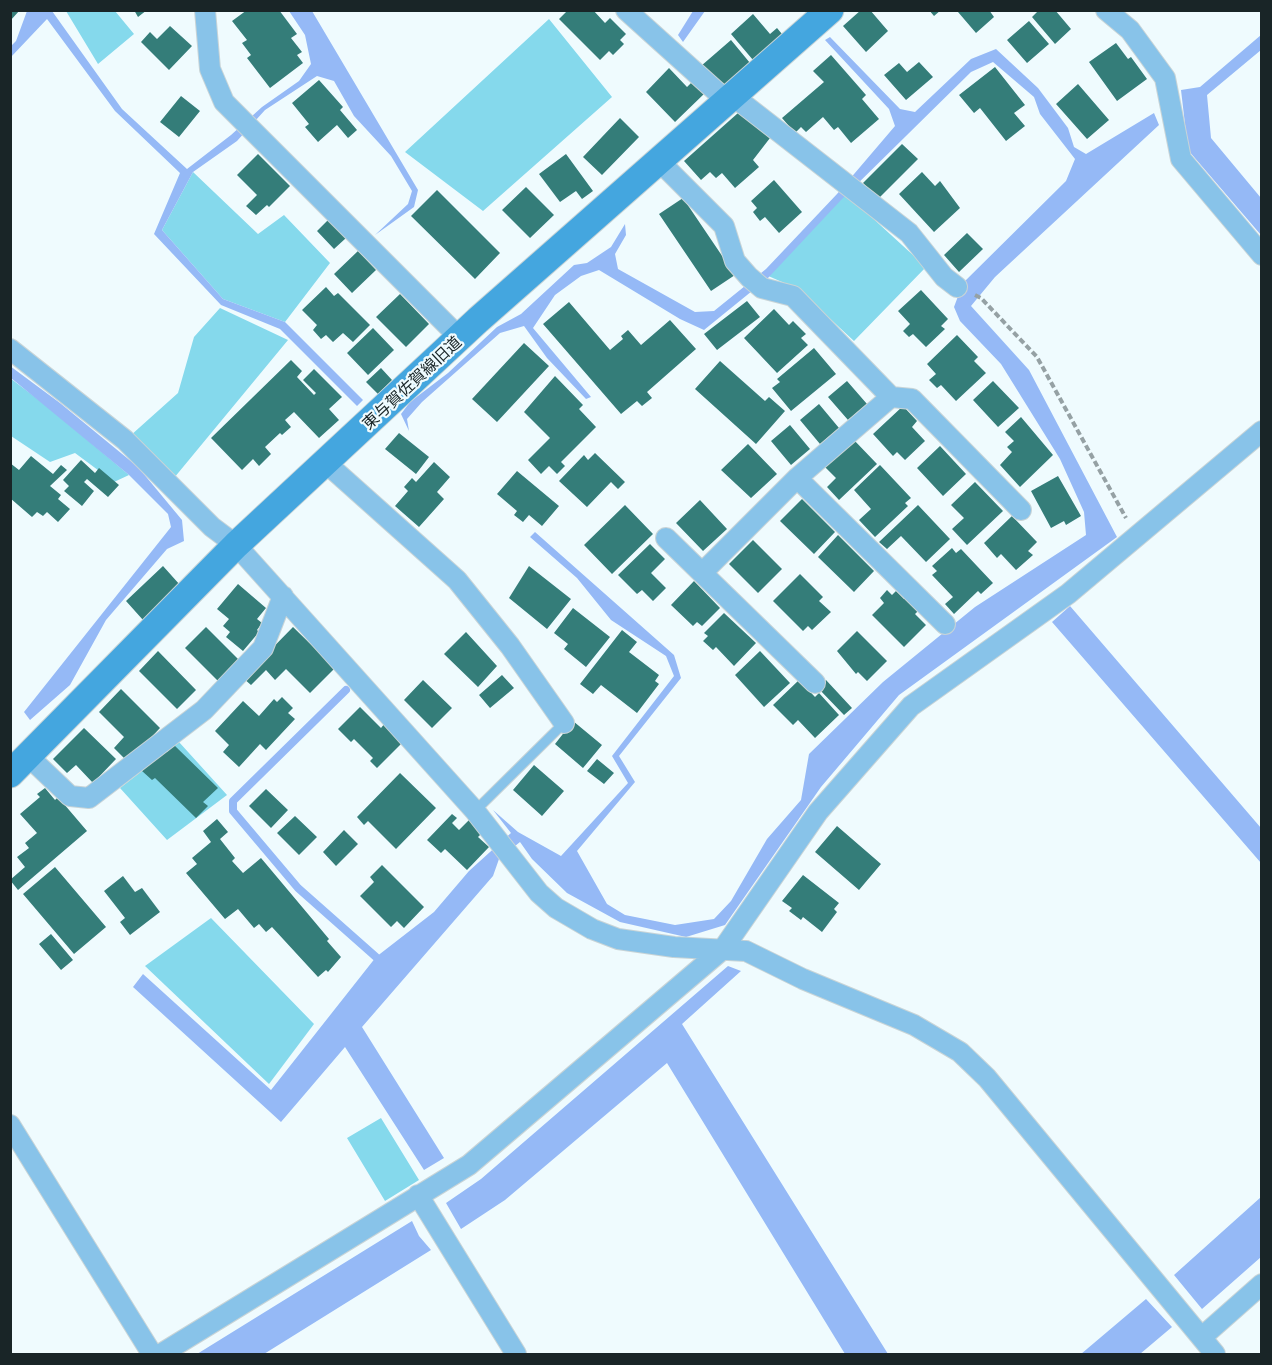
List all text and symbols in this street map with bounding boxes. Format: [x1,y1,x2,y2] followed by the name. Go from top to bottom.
[359,332,465,434] street label: 東与賀佐賀線旧道

